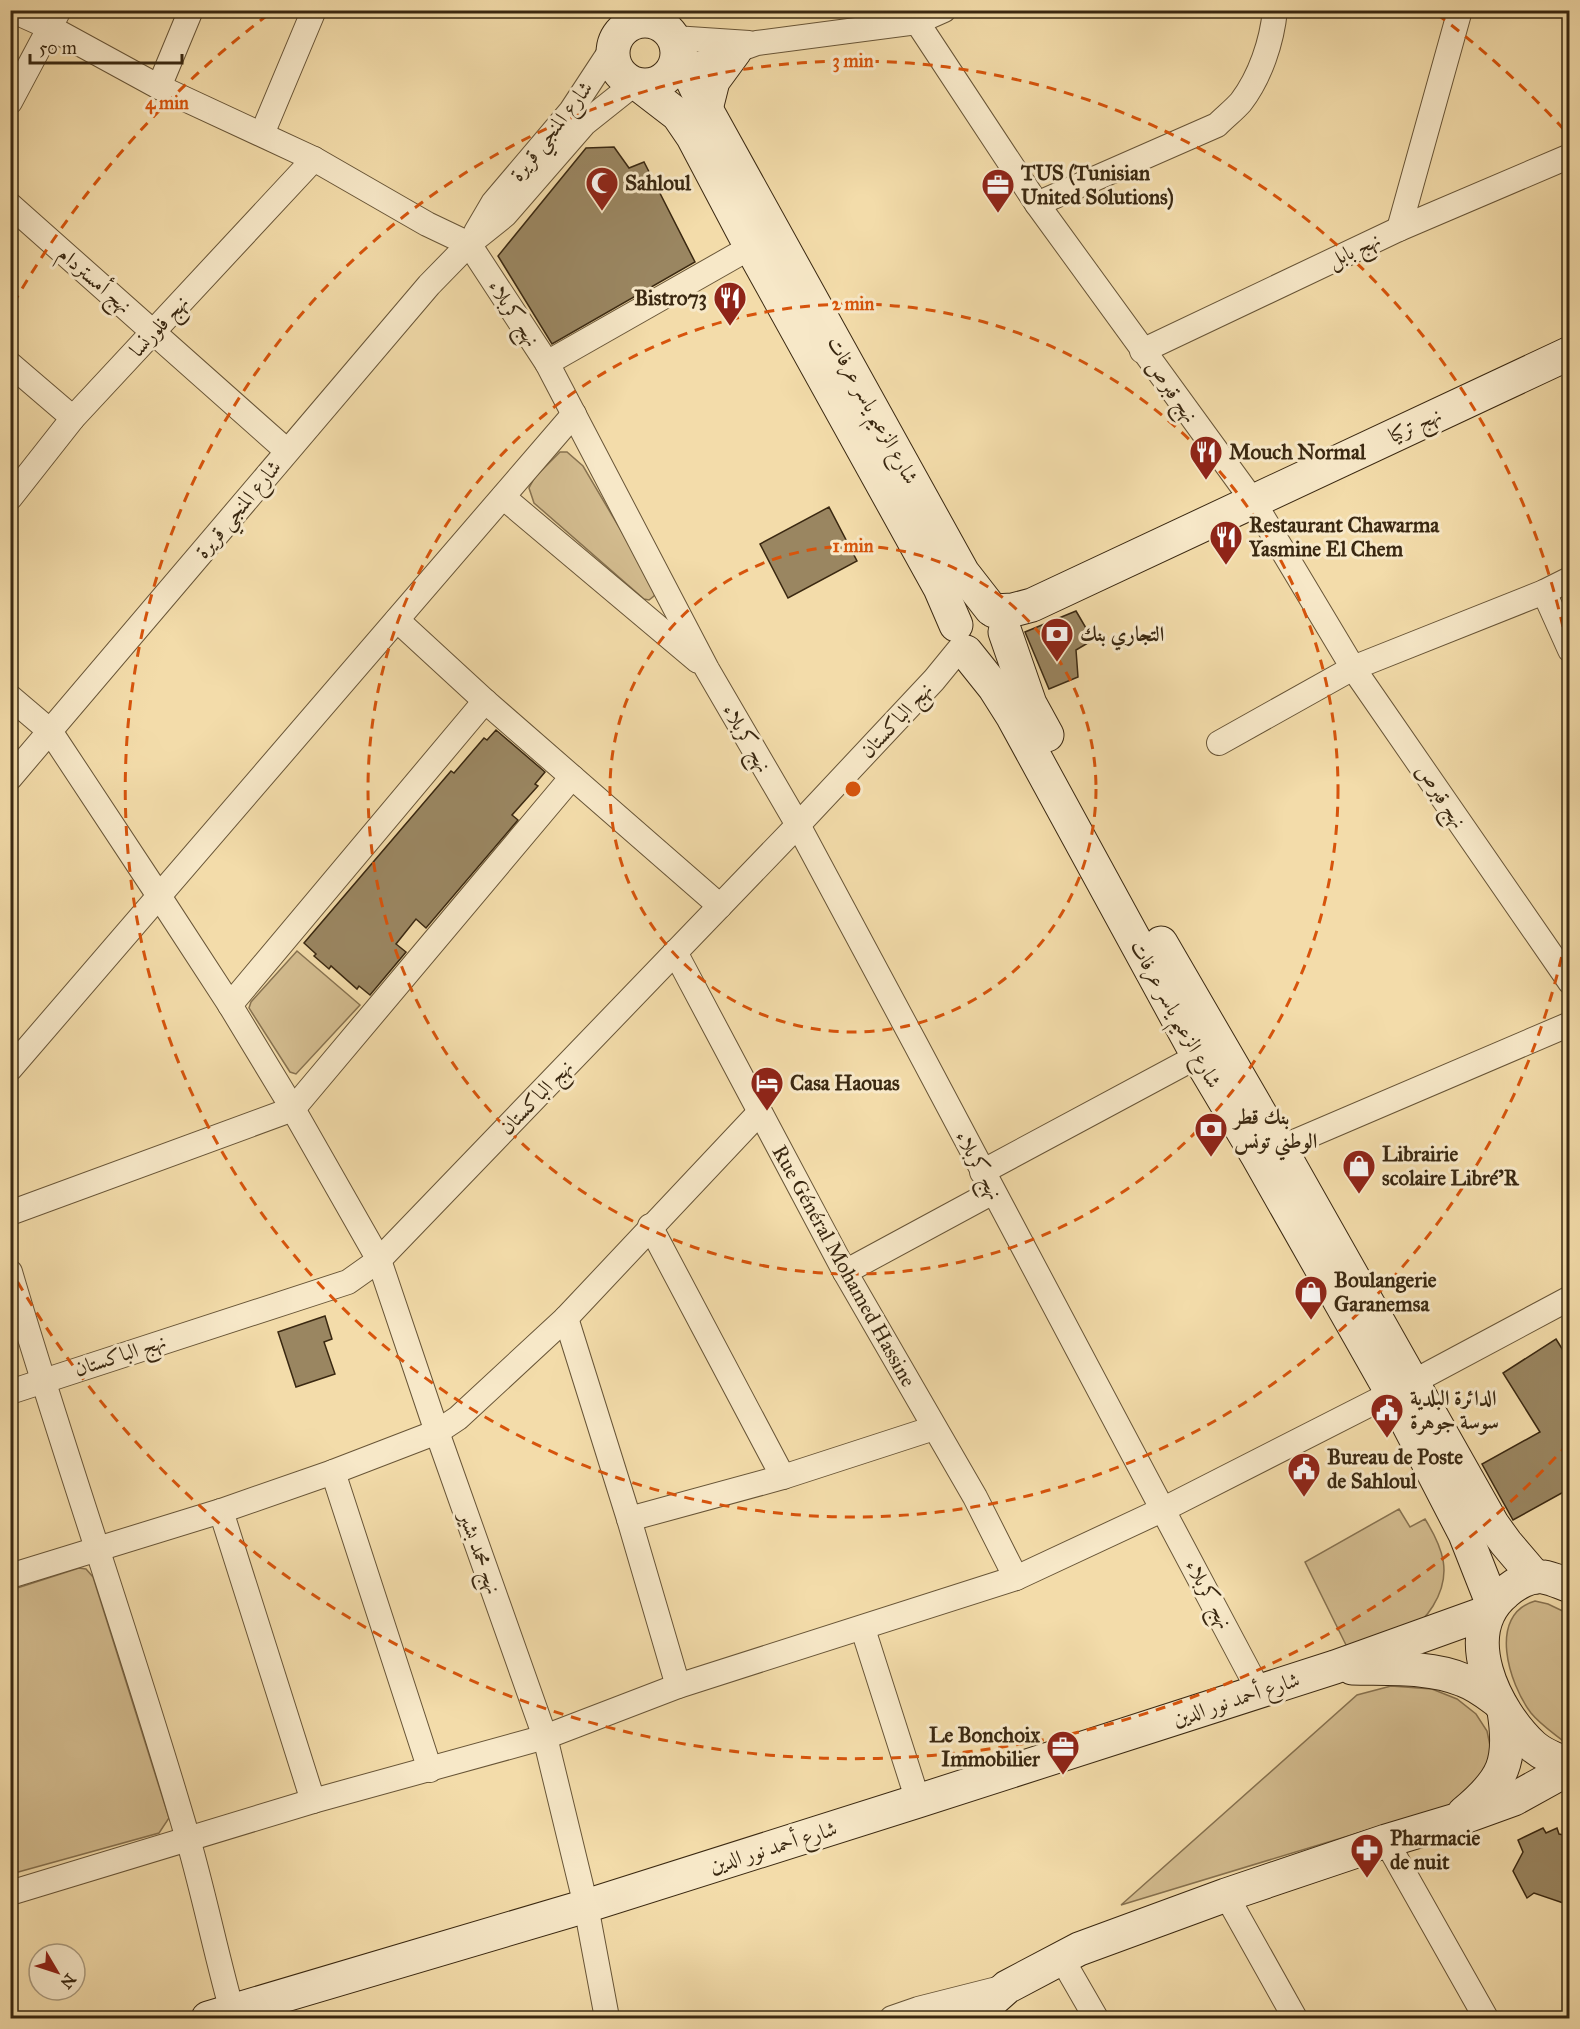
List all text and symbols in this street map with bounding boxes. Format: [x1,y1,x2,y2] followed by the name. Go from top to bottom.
[30,27,182,65] scale bar
[39,37,77,59] text: 50 m
[833,50,874,73] text: 3 min
[504,75,604,191] street label: شارع المنجي قريرة
[145,92,189,115] text: 4 min
[1020,160,1174,210] place label: TUS (Tunisian United Solutions)
[584,165,620,212] mosque icon: Sahloul
[980,167,1016,214] office icon: TUS (Tunisian United Solutions)
[625,170,692,196] place label: Sahloul
[1323,227,1387,279] street label: نهج بابل
[49,239,138,324] street label: نهج أمستردام
[478,274,545,355] street label: نهج كربلاء
[712,280,748,327] restaurant icon: Bistro73
[634,285,707,311] place label: Bistro73
[124,290,199,367] street label: نهج فلورنسا
[832,293,875,315] text: 2 min
[815,332,924,492] street label: شارع الزعيم ياسر عرفات
[1135,354,1204,431] street label: نهج قبرص
[1384,401,1448,454] street label: نهج تركيا
[1188,434,1224,481] restaurant icon: Mouch Normal
[1229,439,1367,465] place label: Mouch Normal
[189,454,292,568] street label: شارع المنجي قريرة
[1248,512,1440,562] place label: Restaurant Chawarma Yasmine El Chem
[1208,519,1244,566] restaurant icon: Restaurant Chawarma Yasmine El Chem
[833,535,874,557] text: 1 min
[1039,616,1075,663] bank icon: التجاري بنك
[1080,621,1164,651] place label: التجاري بنك
[854,676,942,768] street label: نهج الباكستان
[712,699,777,780] street label: نهج كربلاء
[1405,759,1472,837] street label: نهج قبرص
[843,779,863,799] centre of rings
[1118,936,1227,1096] street label: شارع الزعيم ياسر عرفات
[494,1054,583,1144] street label: نهج الباكستان
[749,1065,785,1112] hotel icon: Casa Haouas
[790,1070,900,1096] place label: Casa Haouas
[1232,1104,1317,1161] place label: بنك قطر الوطني تونس
[1193,1111,1229,1158] bank icon: بنك قطر الوطني تونس
[945,1126,1008,1207] street label: نهج كربلاء
[767,1141,922,1392] street label: Rue Général Mohamed Hassine
[1382,1141,1520,1191] place label: Librairie scolaire Libré'R
[1341,1148,1377,1195] shop icon: Librairie scolaire Libré'R
[1334,1267,1437,1317] place label: Boulangerie Garanemsa
[1293,1274,1329,1321] shop icon: Boulangerie Garanemsa
[71,1328,171,1388] street label: نهج الباكستان
[1410,1385,1499,1436] place label: الدائرة البلدية سوسة جوهرة
[1369,1392,1405,1439] public building icon: الدائرة البلدية سوسة جوهرة
[1327,1444,1463,1494] place label: Bureau de Poste de Sahloul
[1286,1451,1322,1498] public building icon: Bureau de Poste de Sahloul
[447,1507,507,1600] street label: نهج محمد بشير
[1175,1555,1238,1636] street label: نهج كربلاء
[1168,1664,1305,1737] street label: شارع أحمد نور الدين
[929,1722,1041,1772] place label: Le Bonchoix Immobilier
[1045,1729,1081,1776] office icon: Le Bonchoix Immobilier
[705,1813,842,1884] street label: شارع أحمد نور الدين
[1390,1825,1480,1875] place label: Pharmacie de nuit
[1349,1832,1385,1879] pharmacy icon: Pharmacie de nuit
[27,1942,87,2002] north arrow
[56,1970,80,1993] text: N

